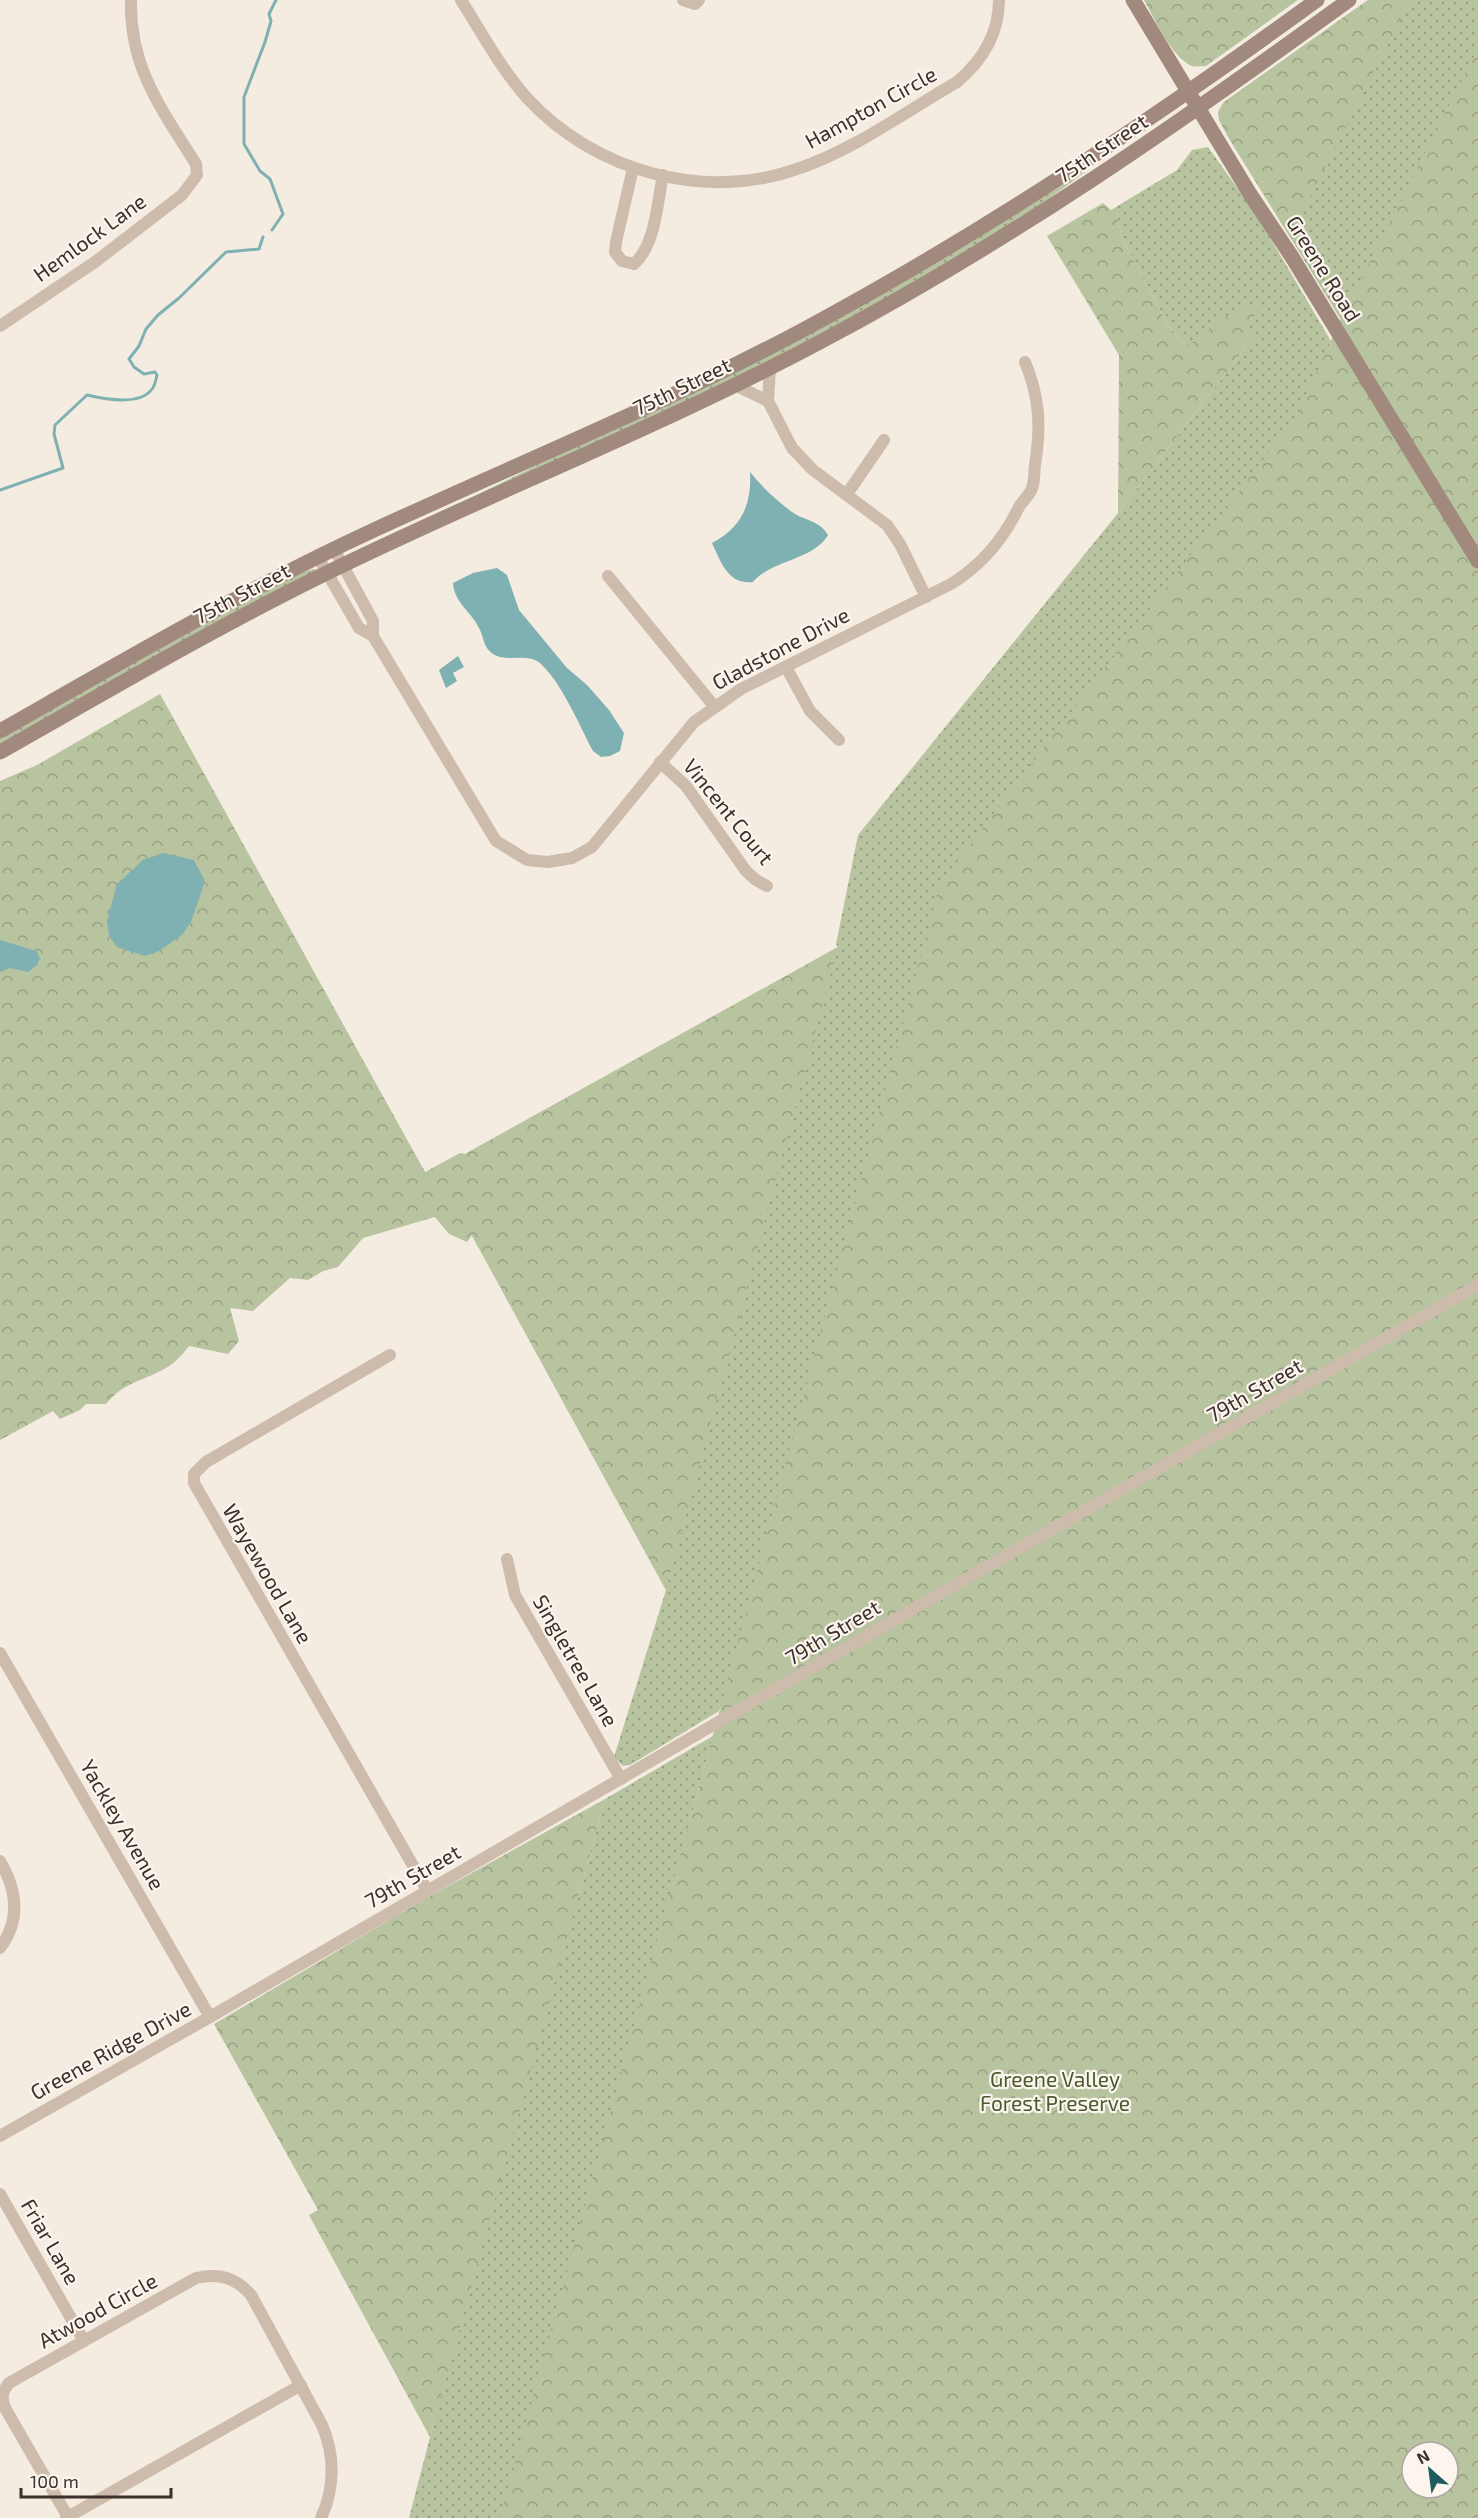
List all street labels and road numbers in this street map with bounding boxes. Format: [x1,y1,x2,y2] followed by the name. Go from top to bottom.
[800,60,940,153] street label: Hampton Circle
[1051,108,1152,188] street label: 75th Street
[28,188,150,286] street label: Hemlock Lane
[1282,211,1367,326] street label: Greene Road
[629,351,734,420] street label: 75th Street
[189,557,294,628] street label: 75th Street
[707,601,853,694] street label: Gladstone Drive
[679,753,779,869] street label: Vincent Court
[1202,1352,1306,1427] street label: 79th Street
[218,1499,318,1648] street label: Wayewood Lane
[529,1590,624,1730] street label: Singletree Lane
[780,1594,884,1670] street label: 79th Street
[76,1755,171,1894] street label: Yackley Avenue
[360,1838,464,1913] street label: 79th Street
[26,1995,195,2104] street label: Greene Ridge Drive
[17,2194,86,2288] street label: Friar Lane
[34,2267,161,2353] street label: Atwood Circle

